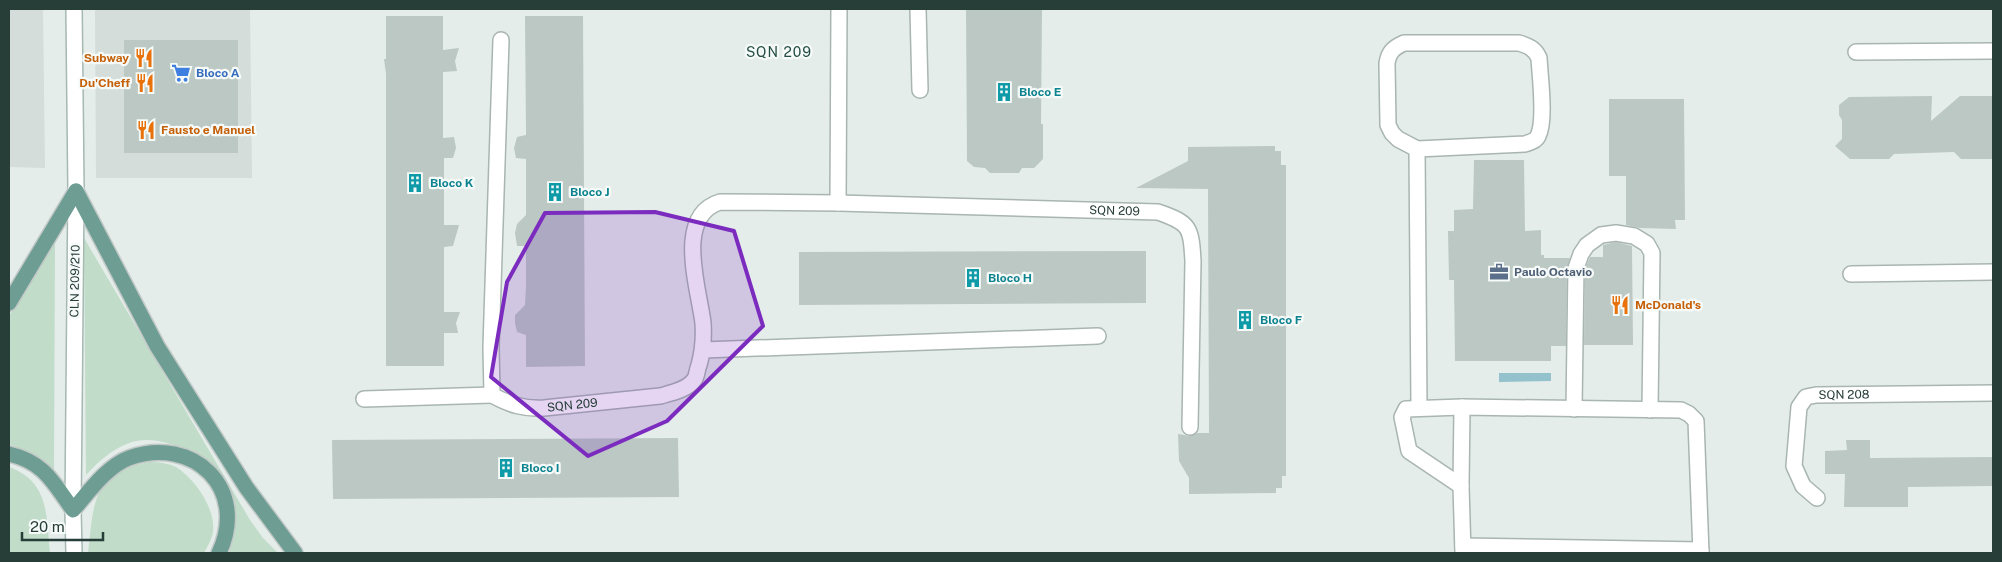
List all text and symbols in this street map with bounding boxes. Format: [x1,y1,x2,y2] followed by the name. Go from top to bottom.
[746,44,812,60] district label: SQN 209
[133,47,155,69] restaurant icon: Subway
[84,51,129,65] place label: Subway
[170,62,192,84] supermarket icon: Bloco A
[196,66,240,80] place label: Bloco A
[134,72,156,94] restaurant icon: Du'Cheff
[79,76,130,90] place label: Du'Cheff
[993,81,1015,103] building icon: Bloco E
[1019,85,1061,99] place label: Bloco E
[135,119,157,141] restaurant icon: Fausto e Manuel
[161,123,255,137] place label: Fausto e Manuel
[404,172,426,194] building icon: Bloco K
[430,176,474,190] place label: Bloco K
[544,181,566,203] building icon: Bloco J
[570,185,610,199] place label: Bloco J
[1089,203,1140,218] street label: SQN 209
[67,245,83,317] street label: CLN 209/210
[1488,261,1510,283] office icon: Paulo Octavio
[1514,265,1592,279] place label: Paulo Octavio
[962,267,984,289] building icon: Bloco H
[988,271,1032,285] place label: Bloco H
[1609,294,1631,316] restaurant icon: McDonald's
[1635,298,1701,312] place label: McDonald's
[1234,309,1256,331] building icon: Bloco F
[1260,313,1302,327] place label: Bloco F
[1818,387,1870,402] street label: SQN 208
[546,395,598,415] street label: SQN 209
[495,457,517,479] building icon: Bloco I
[521,461,560,475] place label: Bloco I
[22,510,104,542] scale bar
[30,518,65,535] text: 20 m

